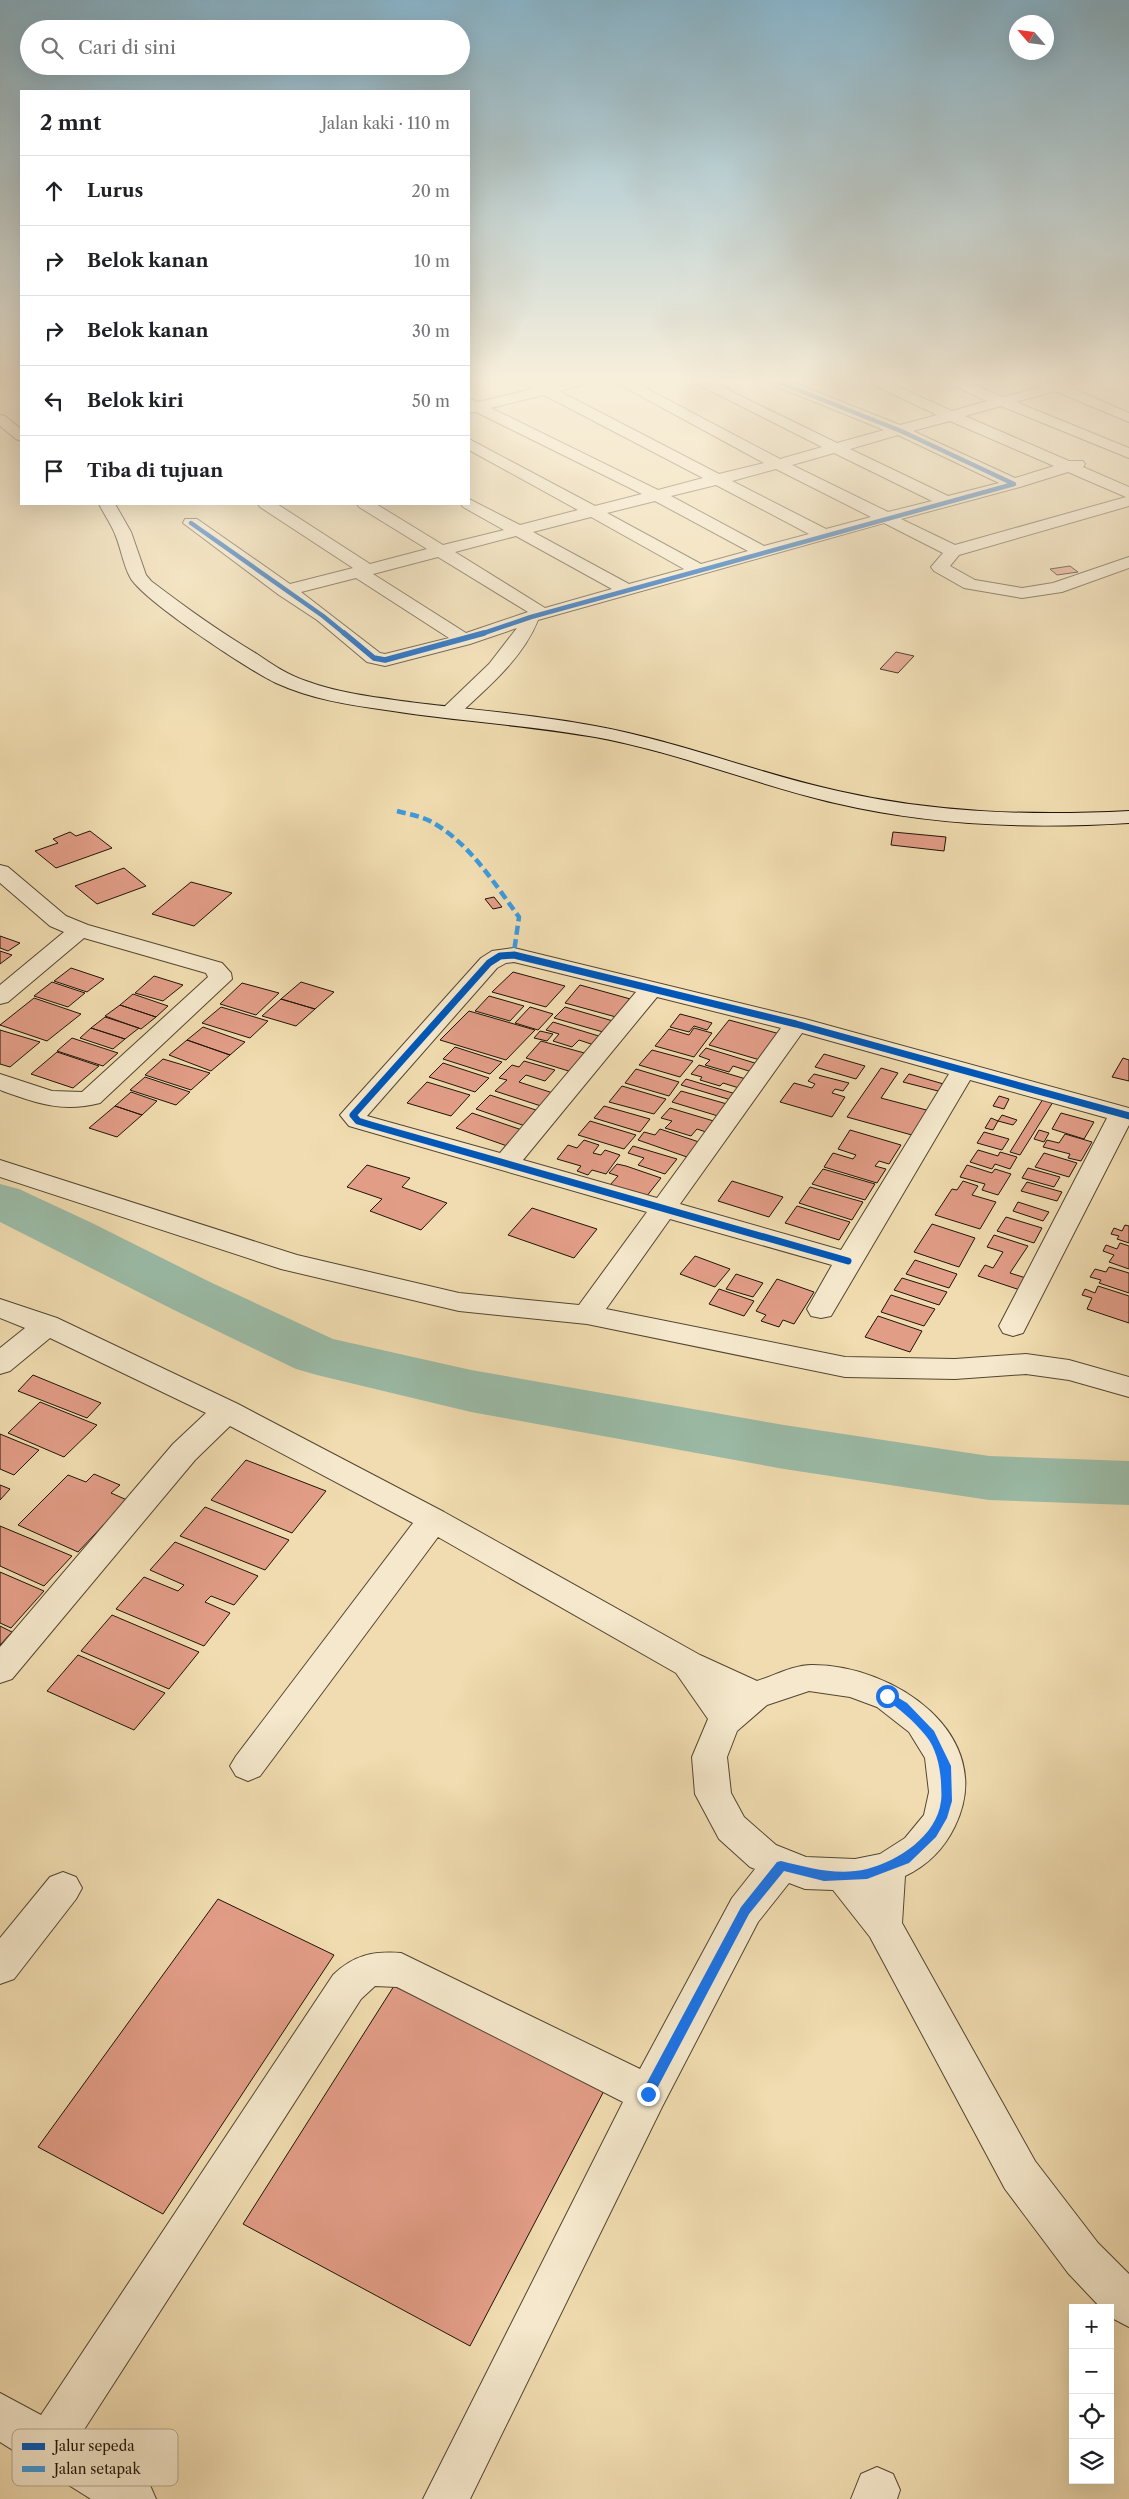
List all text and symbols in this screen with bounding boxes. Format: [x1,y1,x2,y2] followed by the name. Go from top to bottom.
[1009,15,1054,60] north arrow
[20,20,470,75] search box
[38,34,66,62] icon: search
[78,36,176,59] text: Cari di sini
[40,110,101,135] text: 2 mnt
[321,113,450,133] text: Jalan kaki · 110 m
[40,177,68,205] icon: ahead
[87,179,143,202] text: Lurus
[411,181,450,201] text: 20 m
[40,247,68,275] icon: right
[87,249,209,272] text: Belok kanan
[414,251,450,271] text: 10 m
[40,317,68,345] icon: right
[87,319,209,342] text: Belok kanan
[412,321,450,341] text: 30 m
[40,387,68,415] icon: left
[87,389,184,412] text: Belok kiri
[412,391,450,411] text: 50 m
[40,457,68,485] icon: arrive
[87,459,223,482] text: Tiba di tujuan
[876,1685,899,1708] route start
[637,2083,660,2106] route end
[1069,2304,1114,2484] map controls
[1069,2304,1114,2349] button: +
[1069,2349,1114,2394] button: −
[1069,2394,1114,2439] button: locate
[12,2429,178,2486] legend
[52,2437,135,2455] text: Jalur sepeda
[1069,2439,1114,2484] button: layers
[52,2460,141,2478] text: Jalan setapak

